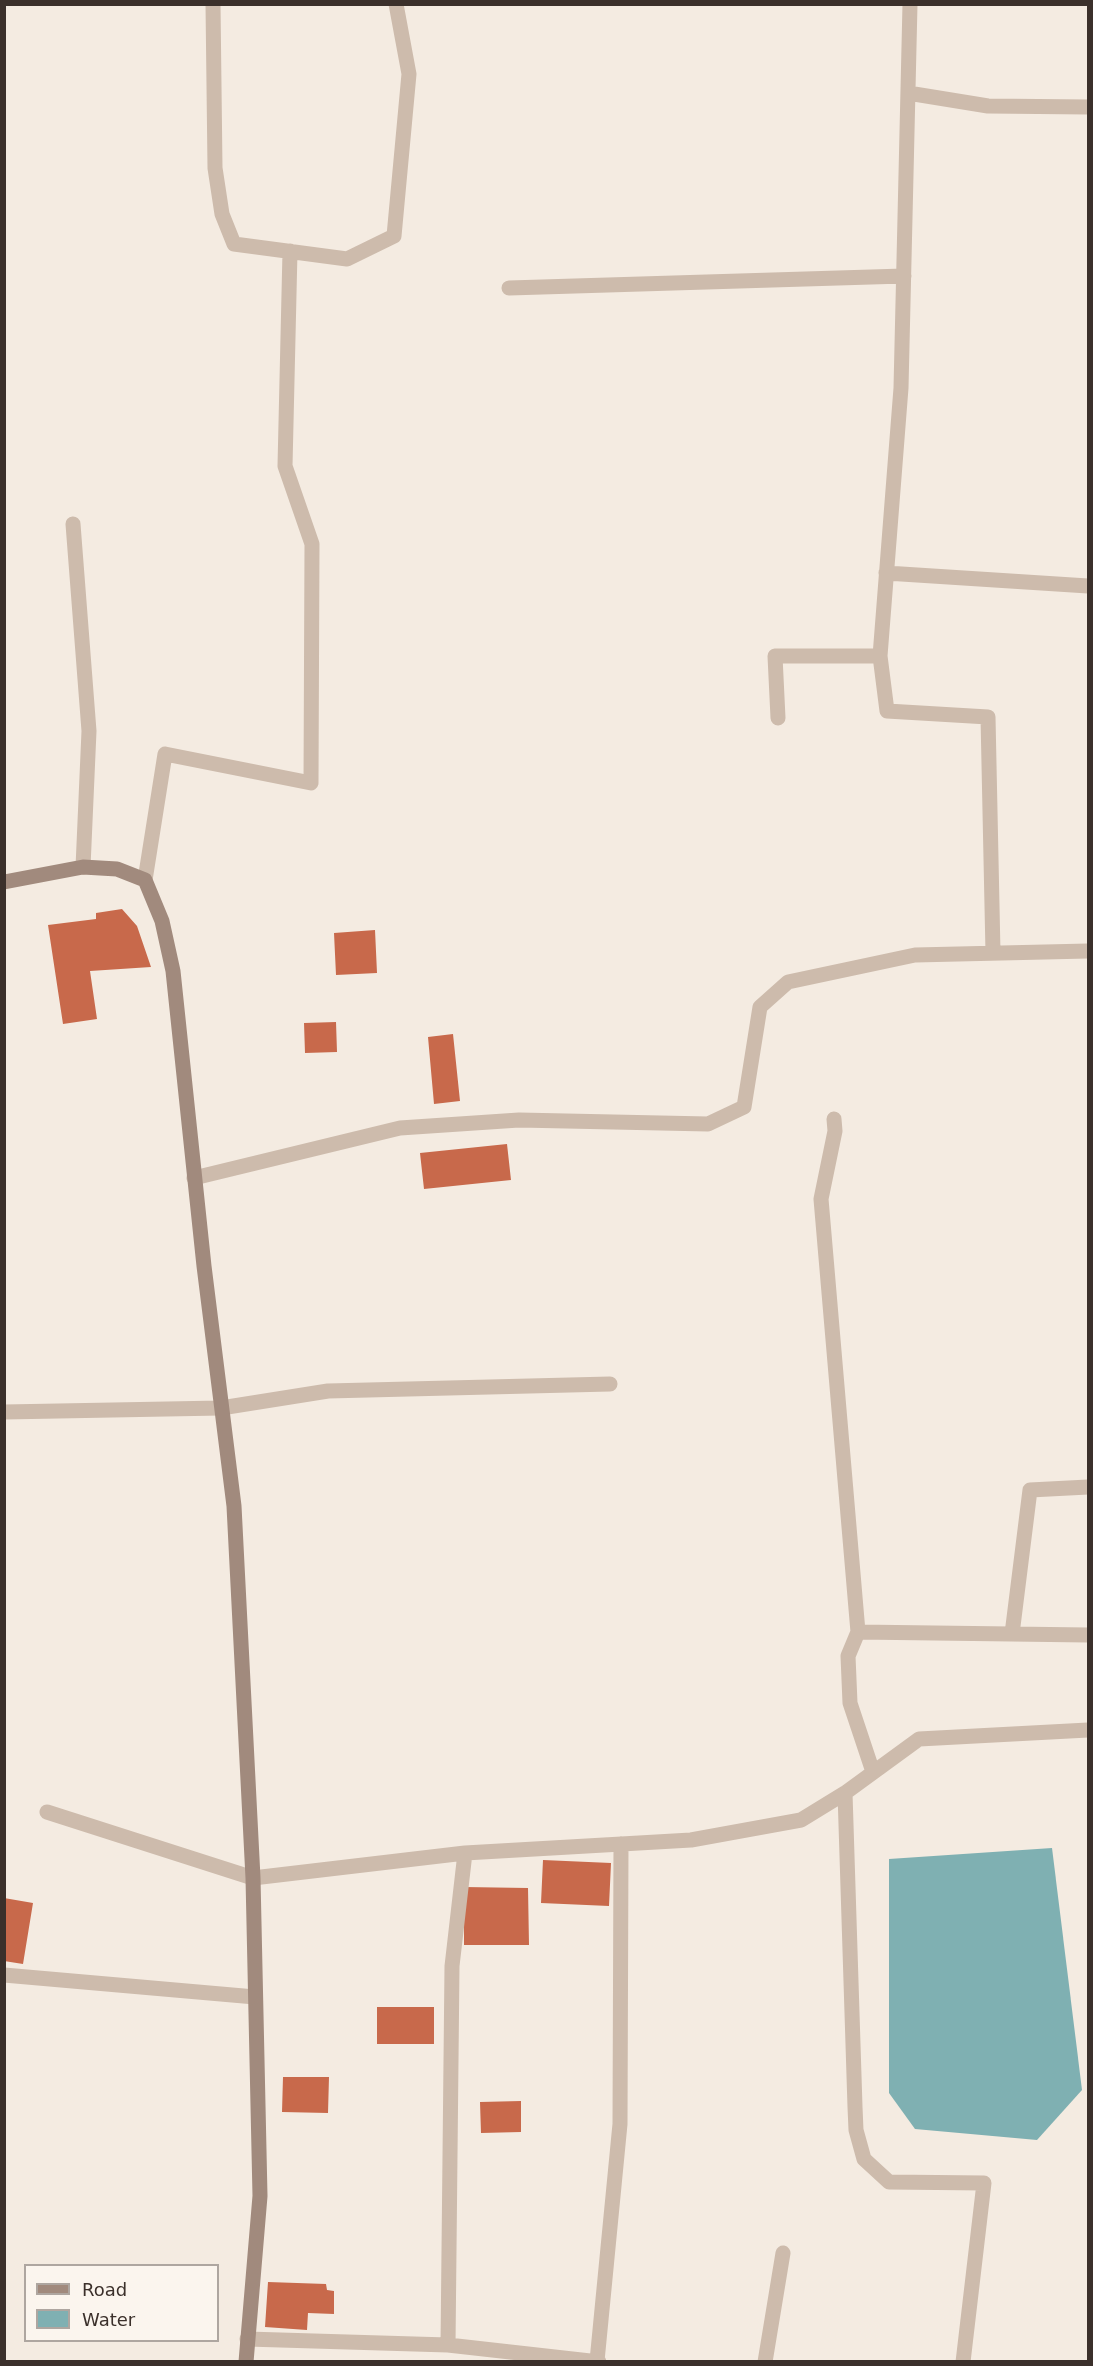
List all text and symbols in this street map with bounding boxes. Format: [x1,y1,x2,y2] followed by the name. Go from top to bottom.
[24,2264,219,2342] legend
[82,2279,127,2300] text: Road
[82,2309,135,2330] text: Water

